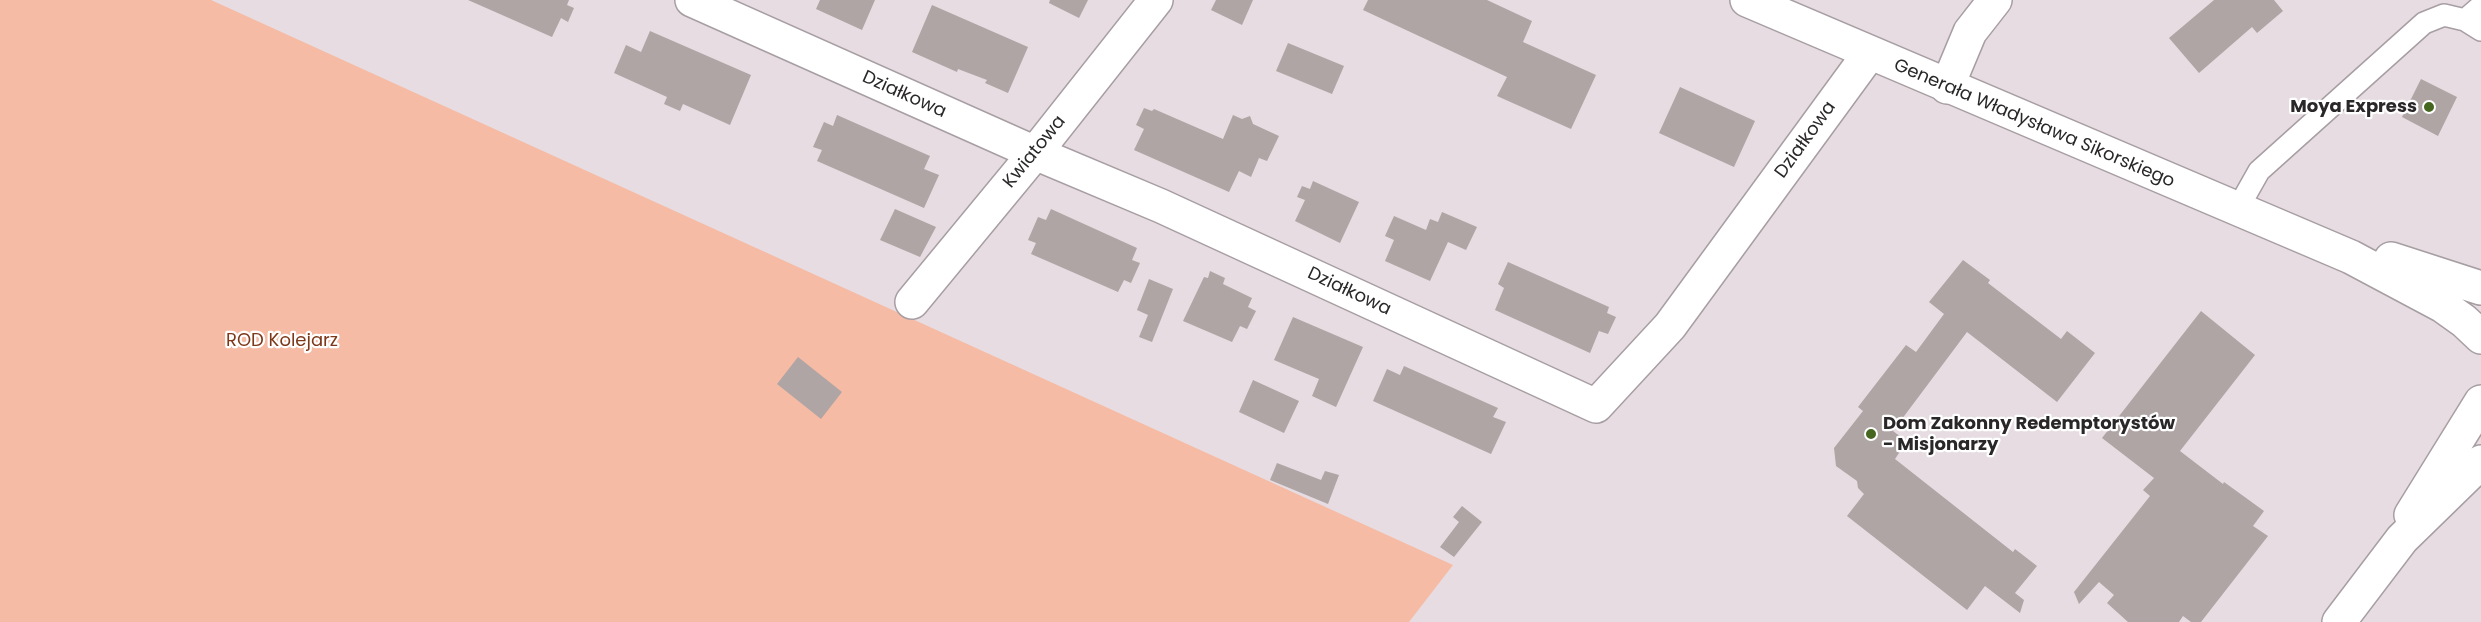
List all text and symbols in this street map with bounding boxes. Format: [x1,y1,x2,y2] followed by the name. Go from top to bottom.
[1890,55,2178,193] street label: Generała Władysława Sikorskiego
[859,67,949,123] street label: Działkowa
[2290,96,2417,118] place label: Moya Express
[1771,97,1841,183] street label: Działkowa
[2422,100,2436,114] marker: Moya Express
[999,111,1071,193] street label: Kwiatowa
[1304,263,1394,321] street label: Działkowa
[226,330,338,352] park label: ROD Kolejarz
[1883,413,2175,456] place label: Dom Zakonny Redemptorystów - Misjonarzy
[1864,427,1878,441] marker: Dom Zakonny Redemptorystów - Misjonarzy

